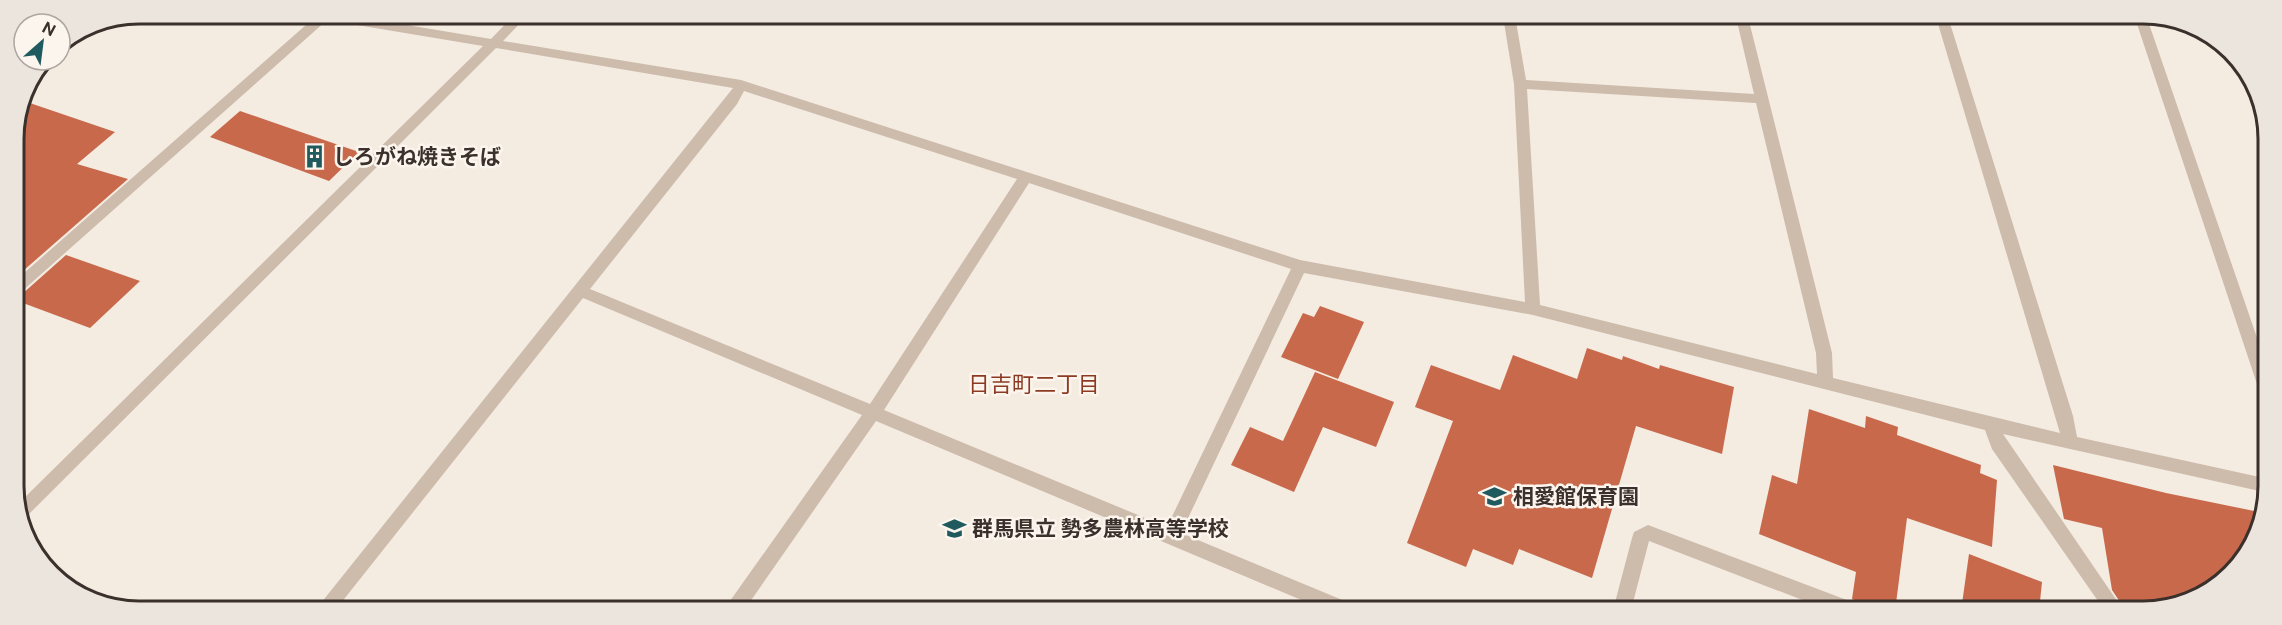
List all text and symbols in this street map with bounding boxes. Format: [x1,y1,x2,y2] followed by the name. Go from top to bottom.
[12,12,72,72] north arrow
[39,18,59,41] text: N
[302,144,328,170] building icon: しろがね焼きそば
[333,144,501,169] place label: しろがね焼きそば
[968,371,1100,397] district label: 日吉町二丁目
[1482,484,1508,510] school or university icon: 相愛館保育園
[1513,484,1639,509] place label: 相愛館保育園
[941,516,967,542] school or university icon: 群馬県立 勢多農林高等学校
[972,516,1229,541] place label: 群馬県立 勢多農林高等学校

